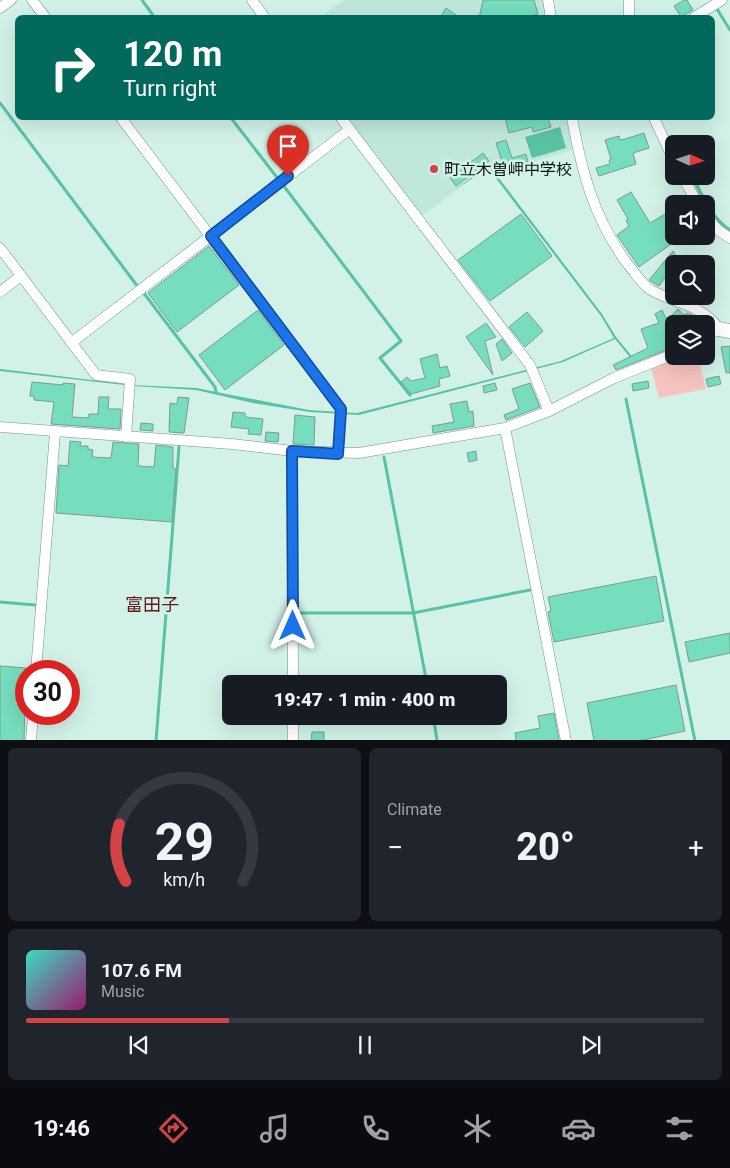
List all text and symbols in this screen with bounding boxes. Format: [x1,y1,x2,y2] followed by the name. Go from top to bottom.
[123,34,222,75] text: 120 m
[40,35,105,100] icon: right
[123,76,217,101] text: Turn right
[267,125,309,176] pin
[274,132,302,160] icon: arrive
[665,135,715,185] north arrow
[665,135,715,365] map controls
[444,160,572,179] place label: 町立木曽岬中学校
[428,163,440,175] marker: 町立木曽岬中学校
[665,195,715,245] button: sound
[665,255,715,305] button: search
[665,315,715,365] button: layers
[125,594,179,615] district label: 富田子
[266,599,318,651] position arrow
[15,660,80,725] speed limit sign: 30
[273,688,456,711] text: 19:47 · 1 min · 400 m
[387,800,442,819] text: Climate
[155,812,214,873] text: 29
[516,825,575,869] text: 20°
[387,831,403,864] text: −
[688,831,704,864] text: +
[164,869,205,890] text: km/h
[101,959,182,982] text: 107.6 FM
[101,982,144,1001] text: Music
[125,1031,153,1059] icon: previous
[351,1031,379,1059] icon: pause
[577,1031,605,1059] icon: next
[156,1111,191,1146] icon: directions
[257,1111,292,1146] icon: music
[358,1111,393,1146] icon: phone
[460,1111,495,1146] icon: climate
[561,1111,596,1146] icon: car
[662,1111,697,1146] icon: filters
[33,1116,90,1141] text: 19:46

